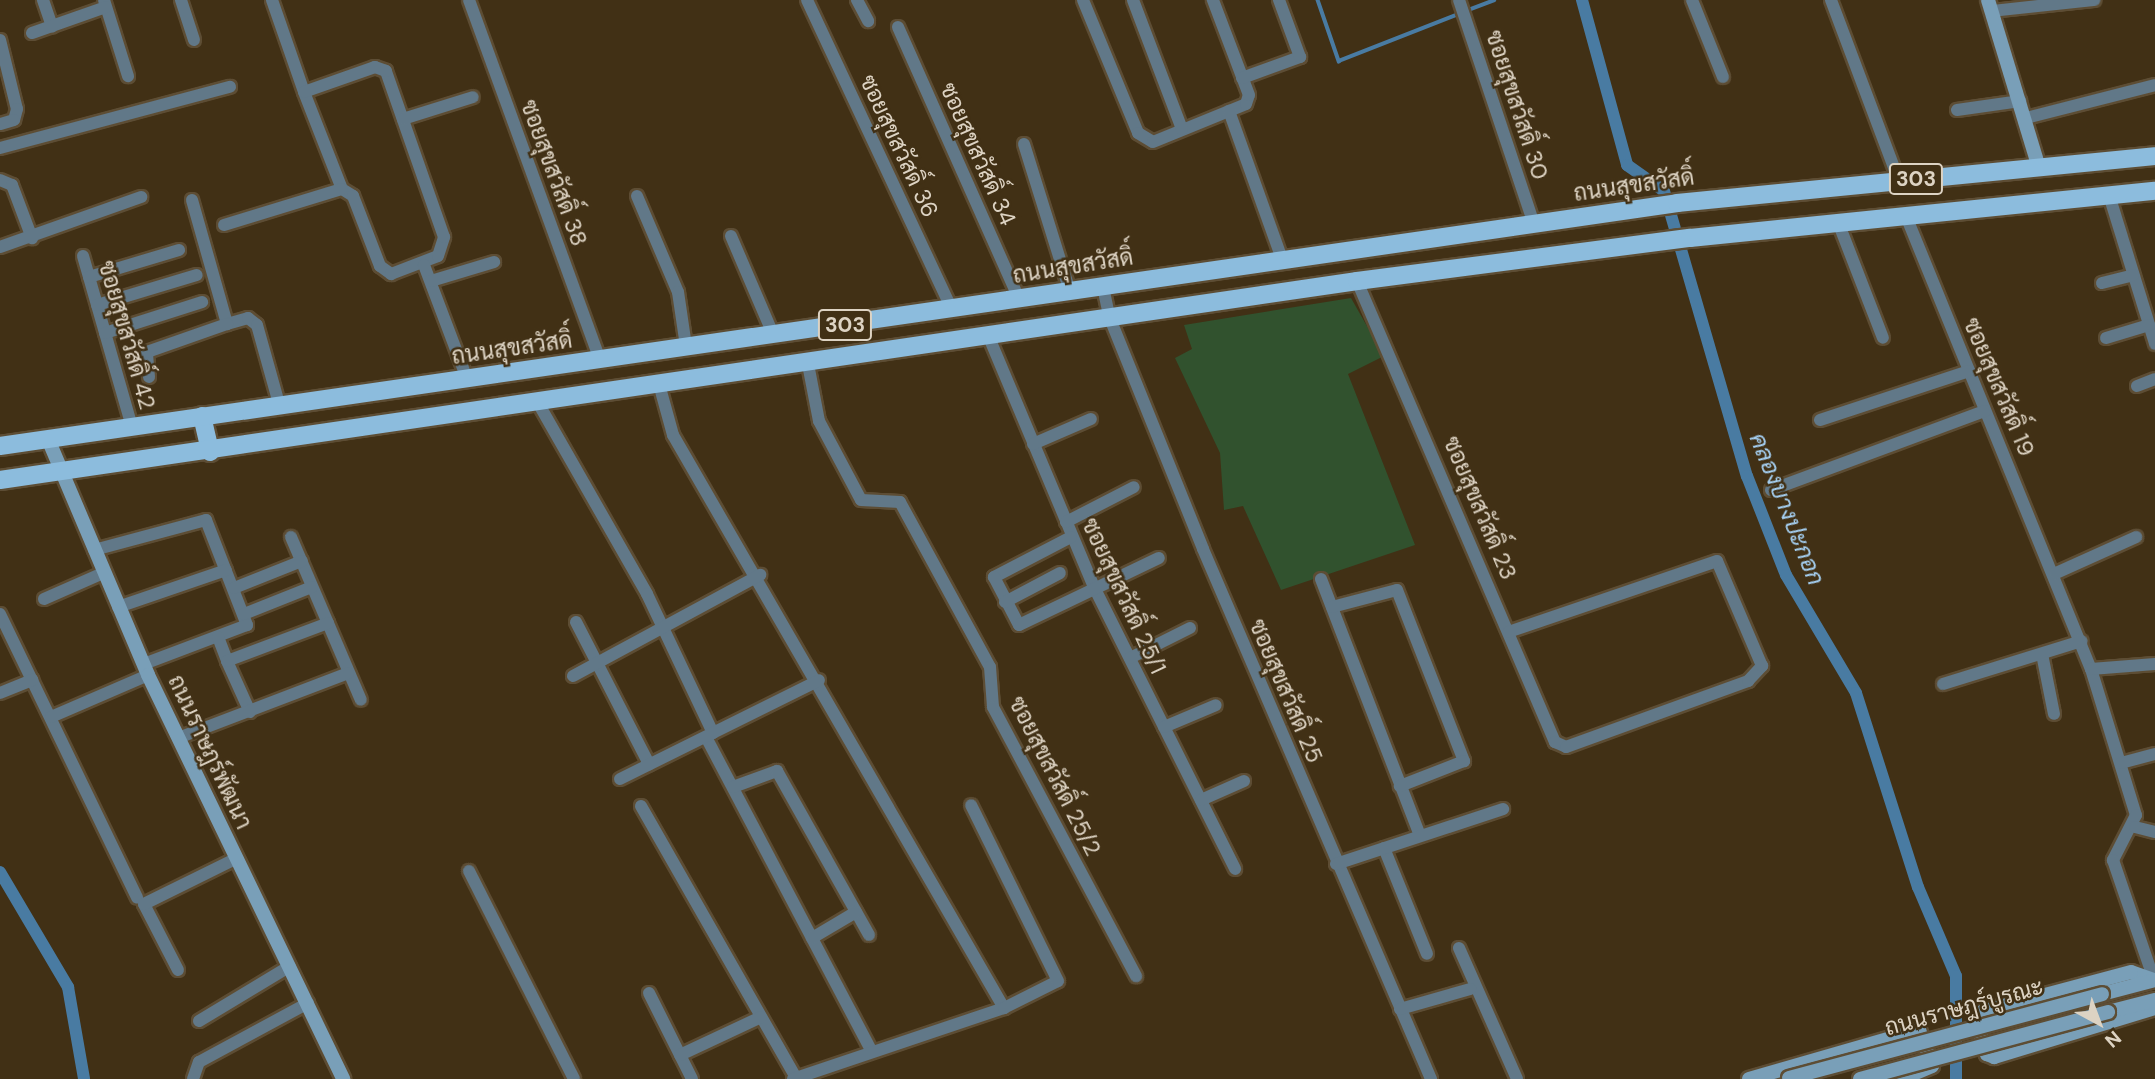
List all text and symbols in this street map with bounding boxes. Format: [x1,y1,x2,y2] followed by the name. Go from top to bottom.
[1480,27,1554,183] street label: ซอยสุขสวัสดิ์ 30
[854,70,944,222] street label: ซอยสุขสวัสดิ์ 36
[934,78,1022,230] street label: ซอยสุขสวัสดิ์ 34
[515,96,593,250] street label: ซอยสุขสวัสดิ์ 38
[1888,162,1944,196] road number: 303
[1572,163,1696,207] street label: ถนนสุขสวัสดิ์
[1011,243,1135,289] street label: ถนนสุขสวัสดิ์
[93,258,161,412] street label: ซอยสุขสวัสดิ์ 42
[817,308,873,342] road number: 303
[1957,314,2041,460] street label: ซอยสุขสวัสดิ์ 19
[450,326,574,370] street label: ถนนสุขสวัสดิ์
[1743,429,1831,589] water label: คลองบางปะกอก
[1437,432,1523,584] street label: ซอยสุขสวัสดิ์ 23
[1076,514,1172,678] street label: ซอยสุขสวัสดิ์ 25/1
[1243,615,1329,767] street label: ซอยสุขสวัสดิ์ 25
[162,670,258,834] street label: ถนนราษฎร์พัฒนา
[1003,692,1107,860] street label: ซอยสุขสวัสดิ์ 25/2
[1882,973,2046,1041] street label: ถนนราษฎร์บูรณะ
[2064,988,2134,1058] north arrow
[2100,1025,2127,1053] text: N

